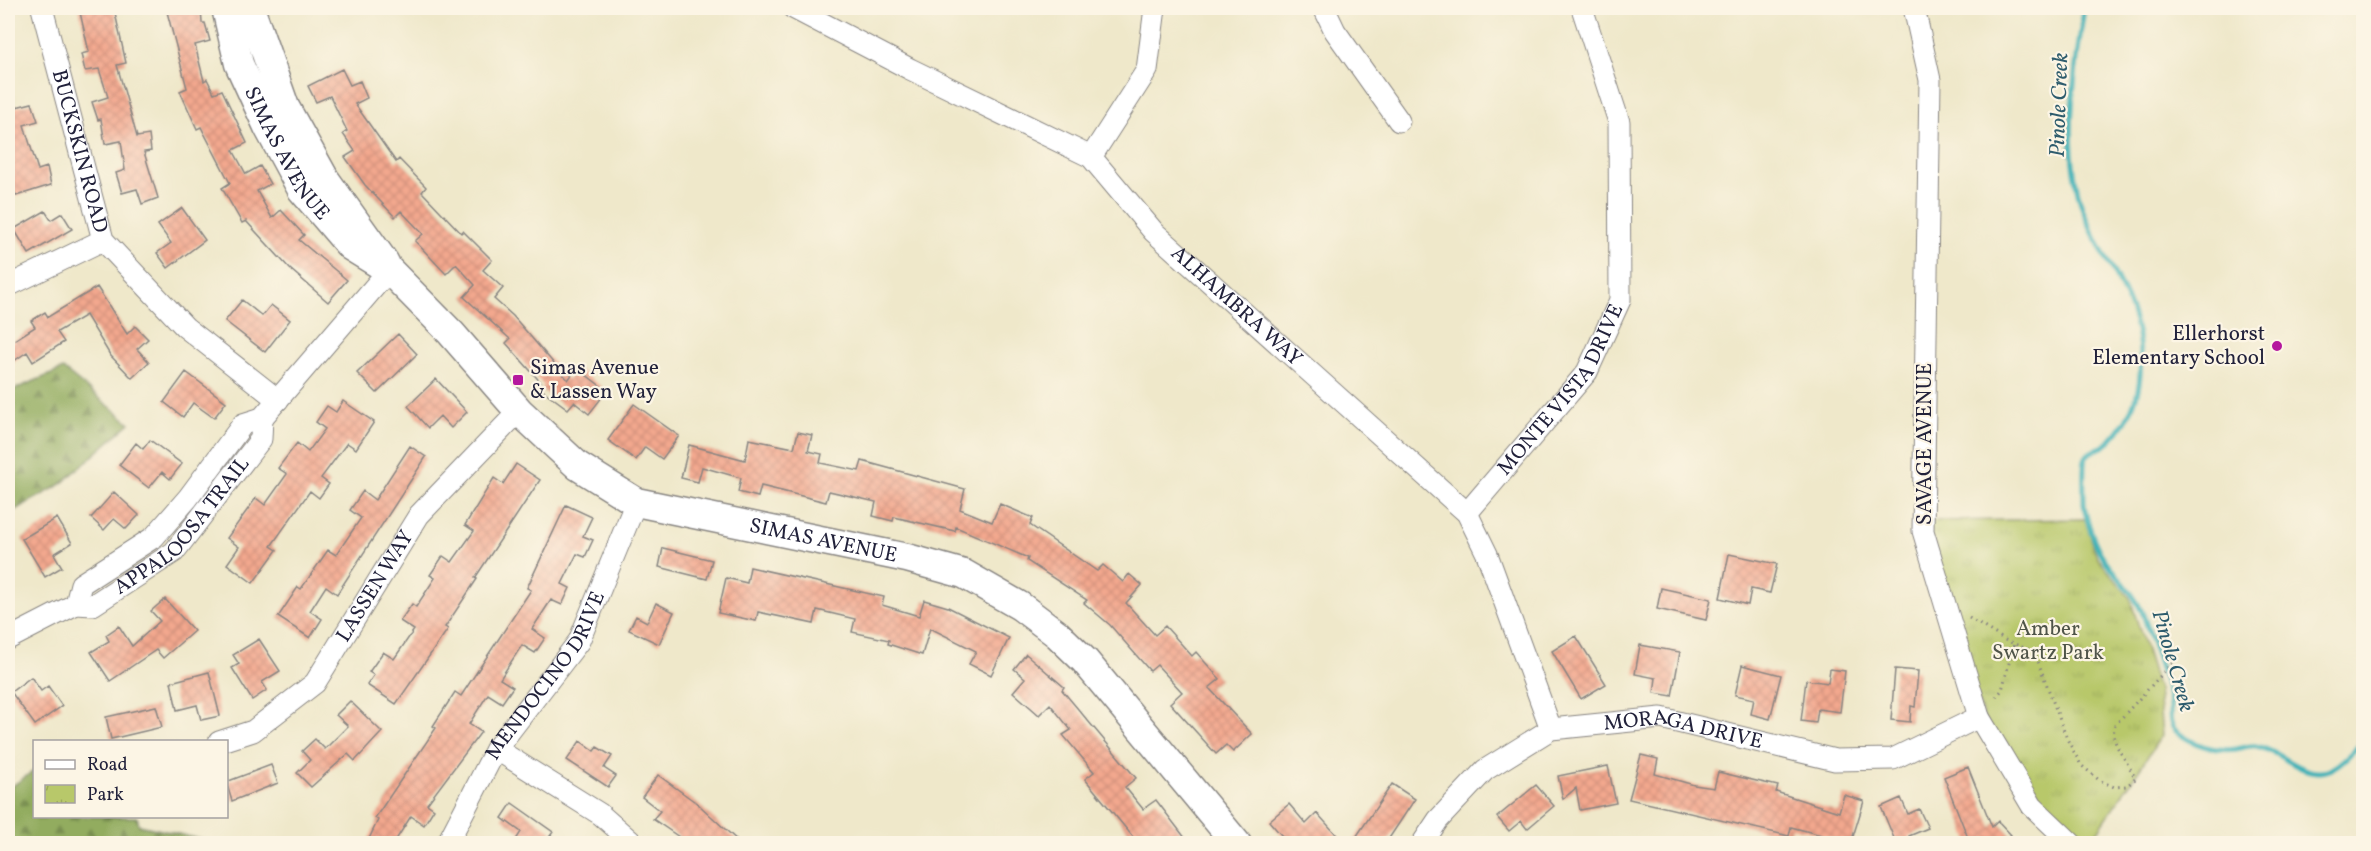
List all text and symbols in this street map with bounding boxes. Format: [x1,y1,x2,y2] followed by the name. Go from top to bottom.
[2043,52,2077,158] water label: Pinole Creek
[44,66,115,236] street label: BUCKSKIN ROAD
[237,82,336,227] street label: SIMAS AVENUE
[1164,239,1309,373] street label: ALHAMBRA WAY
[1491,299,1631,482] street label: MONTE VISTA DRIVE
[2092,320,2265,373] place label: Ellerhorst Elementary School
[2270,339,2284,353] marker: Ellerhorst Elementary School
[530,354,659,407] place label: Simas Avenue & Lassen Way
[1911,363,1940,525] street label: SAVAGE AVENUE
[511,373,525,387] marker: Simas Avenue & Lassen Way
[108,451,257,602] street label: APPALOOSA TRAIL
[747,511,900,570] street label: SIMAS AVENUE
[329,525,421,648] street label: LASSEN WAY
[478,587,612,765] street label: MENDOCINO DRIVE
[2143,606,2201,716] water label: Pinole Creek
[1992,615,2105,668] park label: Amber Swartz Park
[1602,703,1766,757] street label: MORAGA DRIVE
[33,740,228,818] legend
[87,753,128,778] text: Road
[87,783,124,808] text: Park

